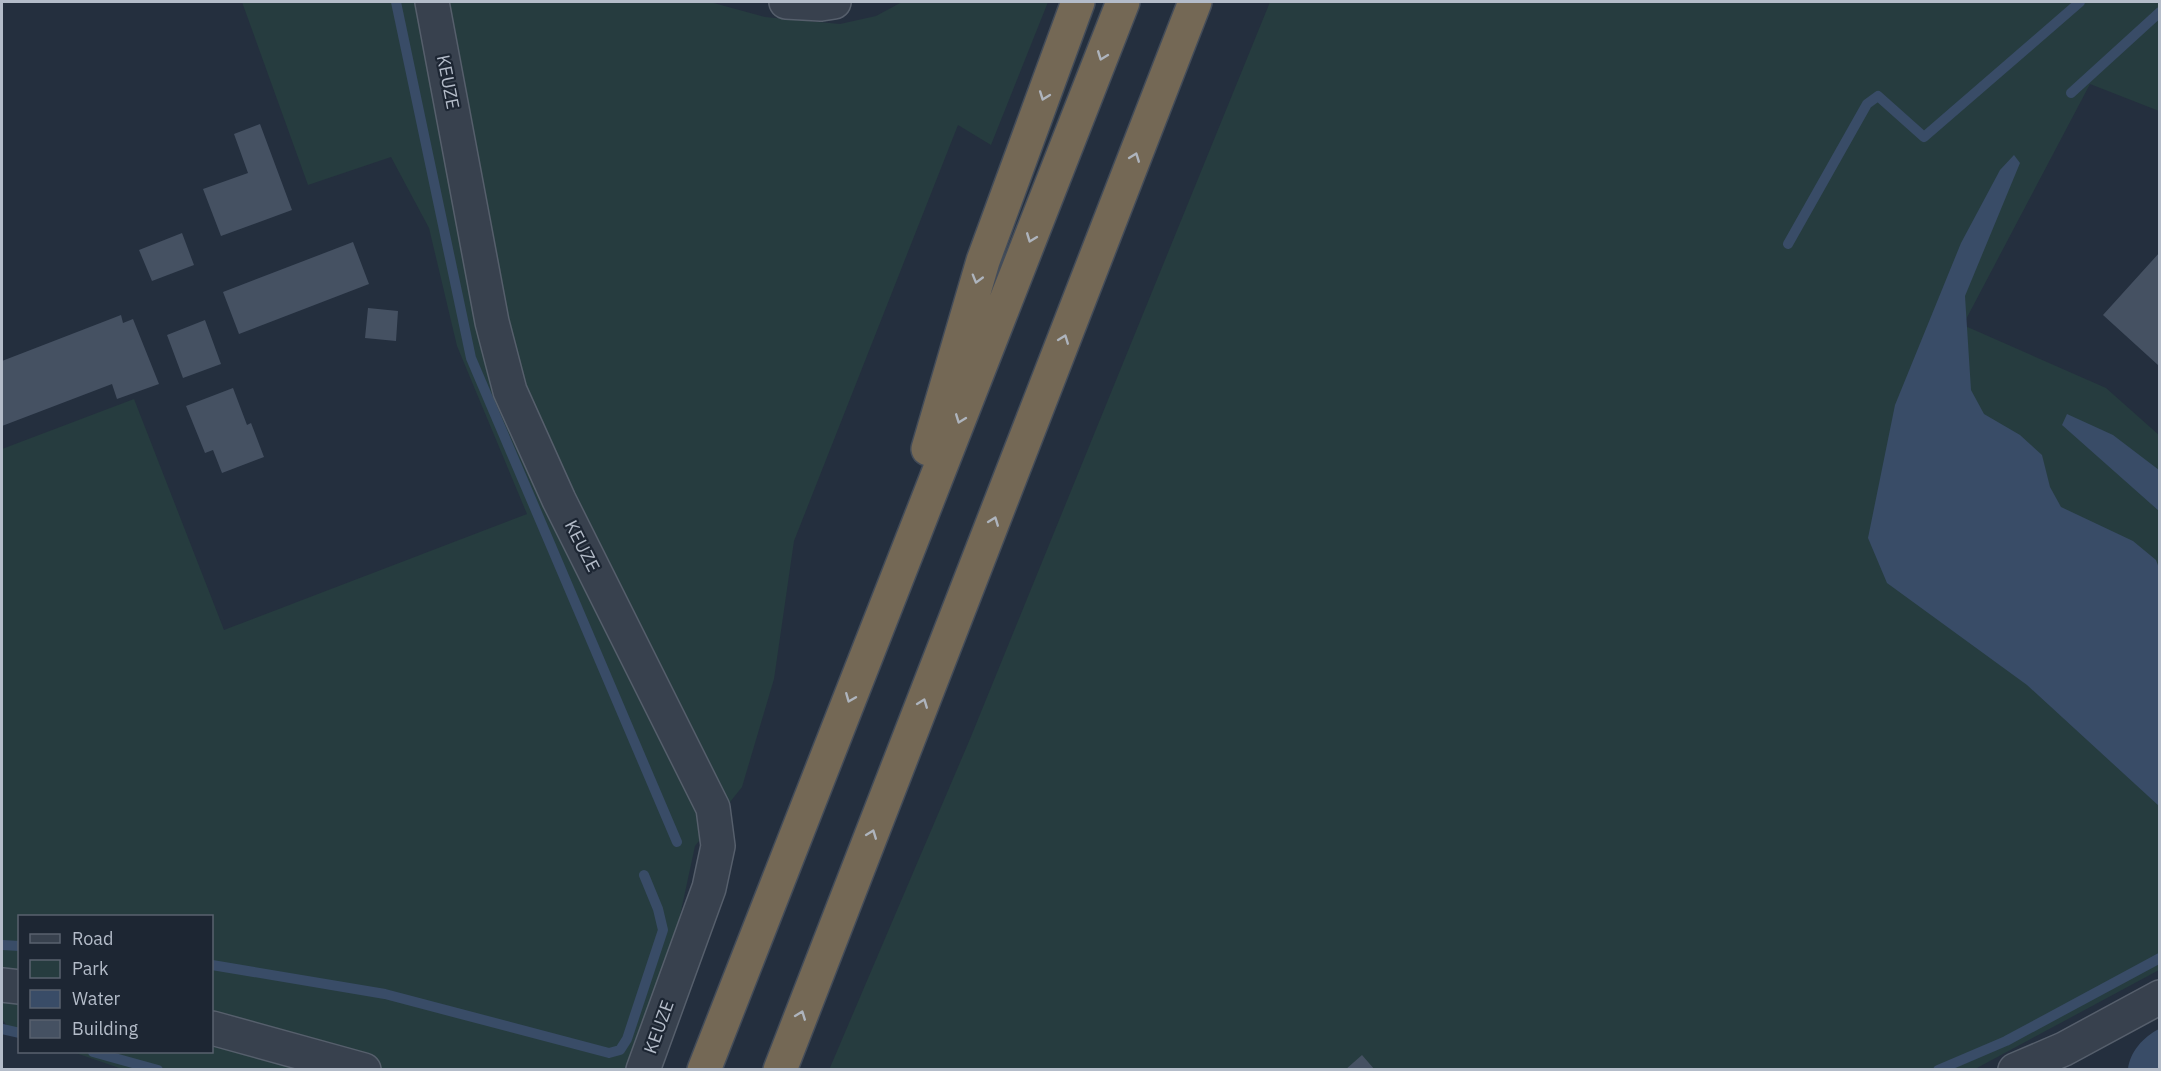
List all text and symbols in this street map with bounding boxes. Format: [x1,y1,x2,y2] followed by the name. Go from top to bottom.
[1097,50,1109,61] one-way arrow
[432,53,465,111] street label: KEUZE
[1038,90,1051,101] one-way arrow
[1127,153,1140,163] one-way arrow
[1026,231,1038,242] one-way arrow
[972,273,984,284] one-way arrow
[1057,334,1069,345] one-way arrow
[955,413,967,424] one-way arrow
[560,516,605,576] street label: KEUZE
[987,516,999,527] one-way arrow
[845,692,857,703] one-way arrow
[916,698,929,709] one-way arrow
[865,829,878,839] one-way arrow
[18,915,213,1053] legend
[72,927,113,950] text: Road
[72,957,109,980] text: Park
[72,987,121,1010] text: Water
[638,997,679,1057] street label: KEUZE
[794,1010,806,1021] one-way arrow
[72,1017,139,1040] text: Building

